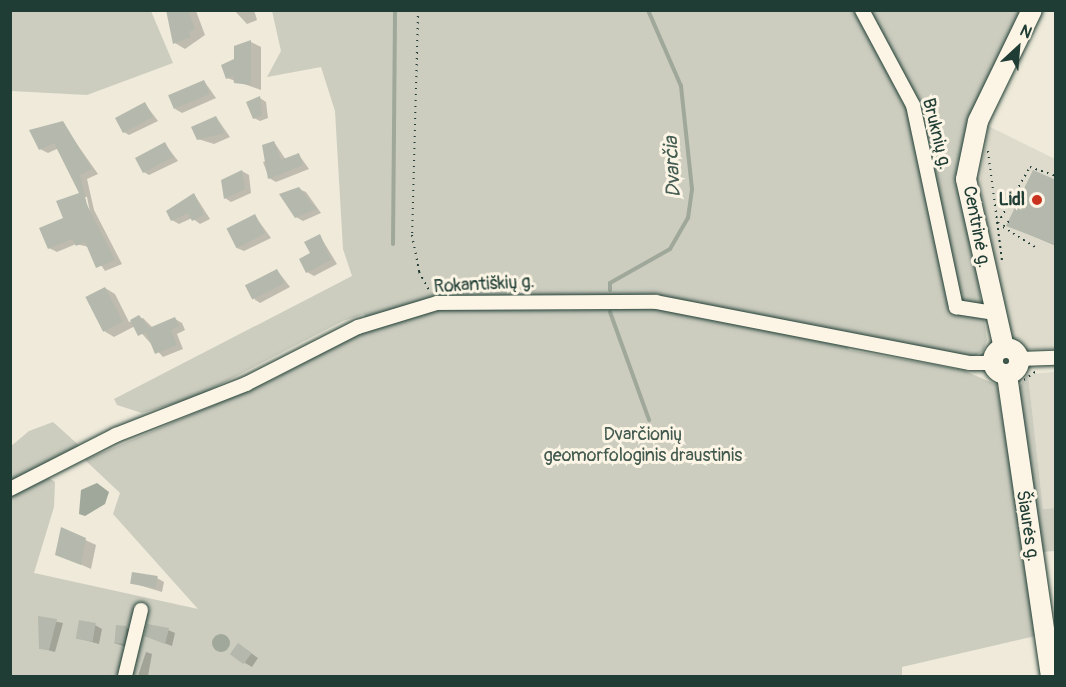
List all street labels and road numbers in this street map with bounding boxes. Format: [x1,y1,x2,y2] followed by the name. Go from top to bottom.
[917,96,955,172] street label: Bruknių g.
[957,184,995,270] street label: Centrinė g.
[433,272,535,298] street label: Rokantiškių g.
[1011,489,1043,563] street label: Šiaurės g.

